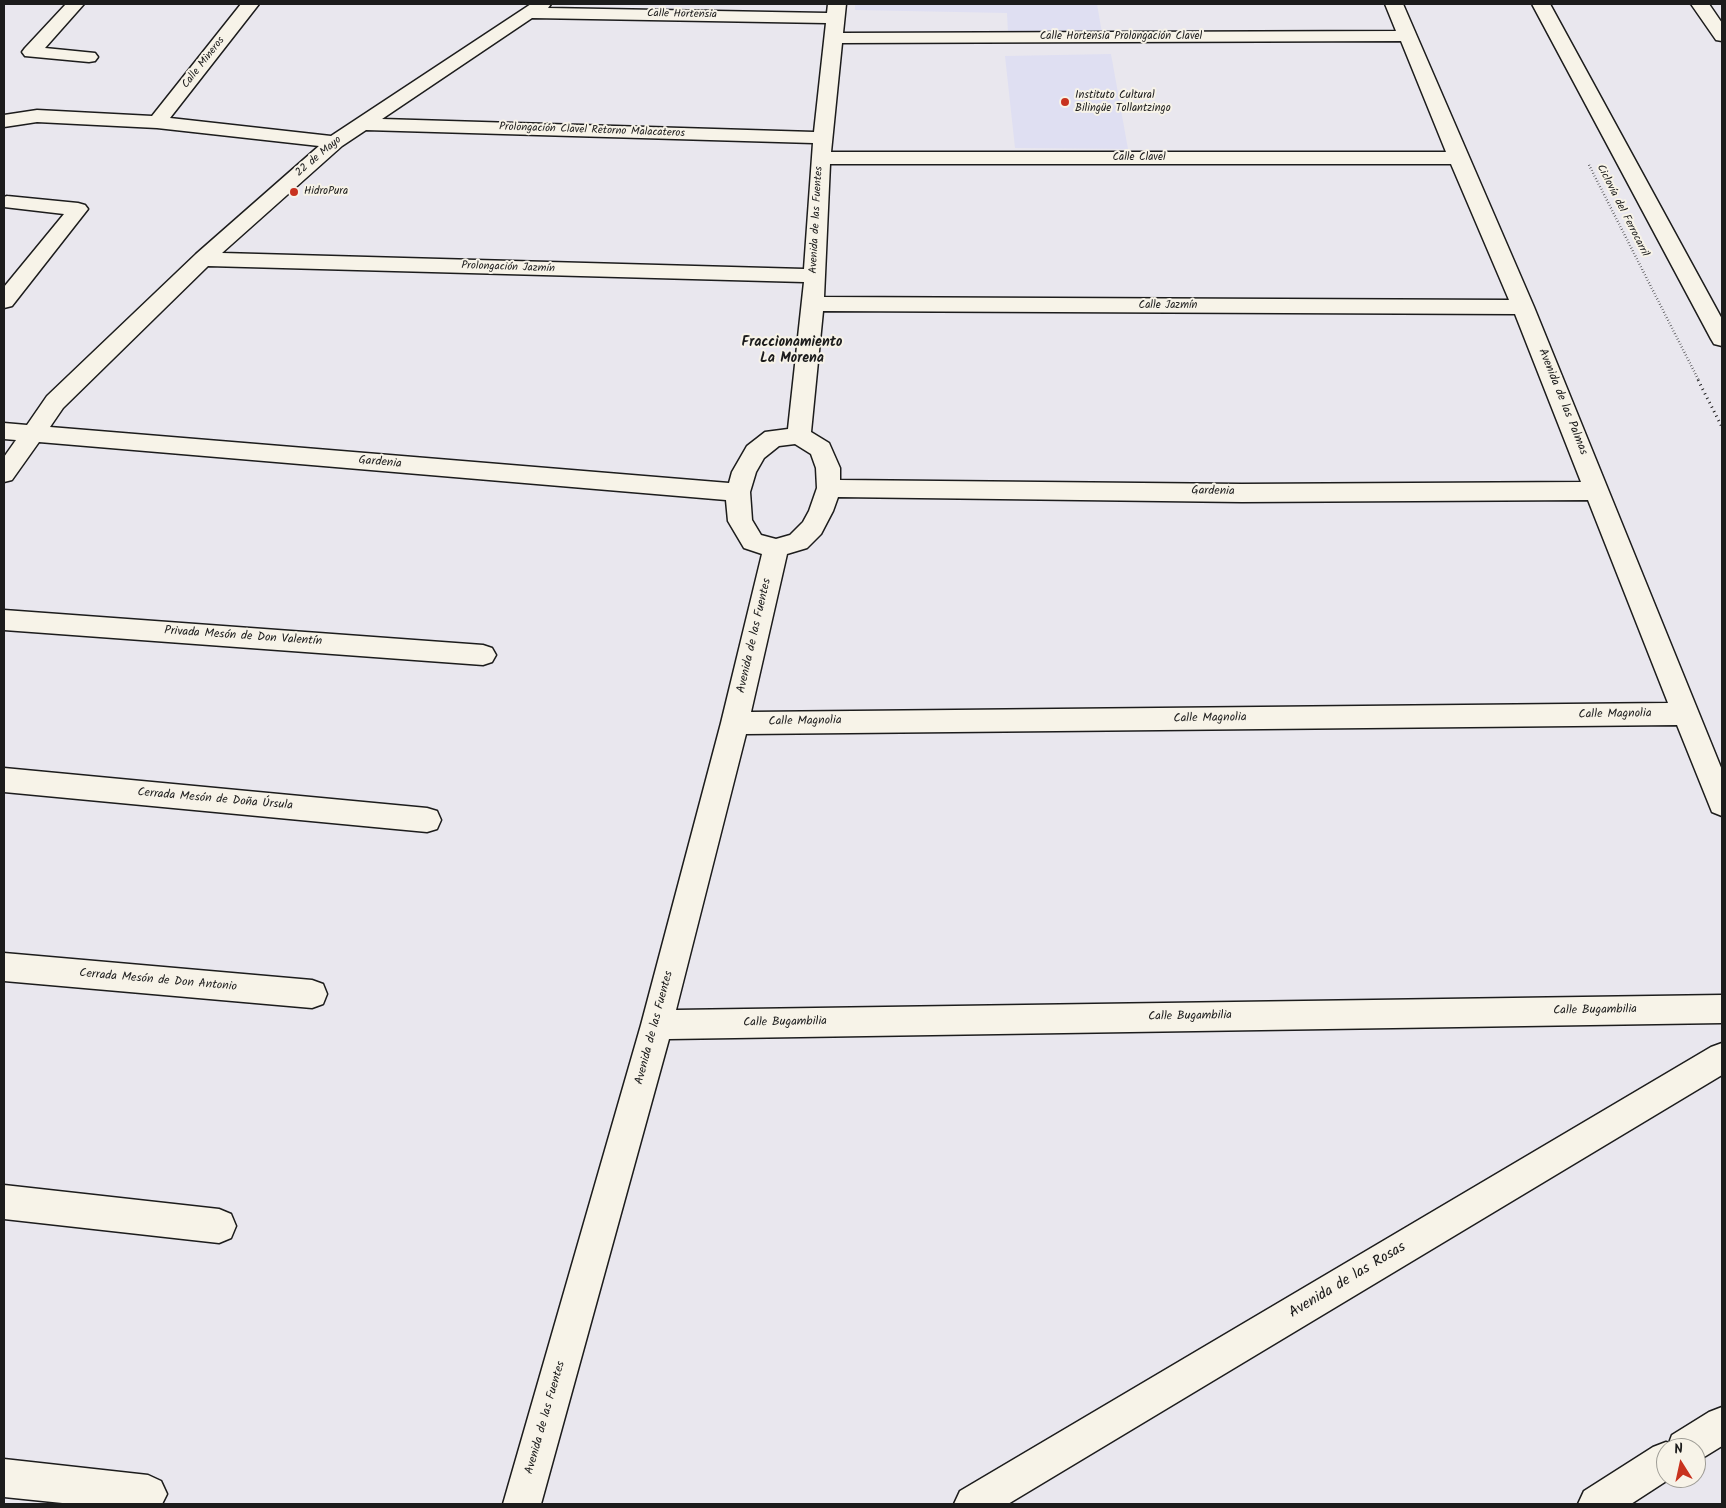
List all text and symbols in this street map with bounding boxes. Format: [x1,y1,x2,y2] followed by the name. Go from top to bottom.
[647,8,717,22] street label: Calle Hortensia
[1040,30,1202,44] street label: Calle Hortensia Prolongación Clavel
[180,35,228,91] street label: Calle Mineros
[1075,89,1171,115] place label: Instituto Cultural Bilingüe Tollantzingo
[1059,96,1071,108] marker: Instituto Cultural Bilingüe Tollantzingo
[499,121,685,141] street label: Prolongación Clavel Retorno Malacateros
[293,134,345,180] street label: 22 de Mayo
[1112,151,1166,165] street label: Calle Clavel
[1593,163,1651,259] street label: Ciclovía del Ferrocarril
[808,166,826,274] street label: Avenida de las Fuentes
[304,185,348,199] place label: HidroPura
[288,186,300,198] marker: HidroPura
[461,260,555,276] street label: Prolongación Jazmín
[1139,299,1197,313] street label: Calle Jazmín
[742,336,842,368] district label: Fraccionamiento La Morena
[1534,347,1590,457] street label: Avenida de las Palmas
[358,454,402,472] street label: Gardenia
[1191,484,1235,500] street label: Gardenia
[735,577,775,695] street label: Avenida de las Fuentes
[164,624,322,650] street label: Privada Mesón de Don Valentín
[1578,707,1652,723] street label: Calle Magnolia
[1173,711,1247,727] street label: Calle Magnolia
[768,714,842,730] street label: Calle Magnolia
[137,786,293,814] street label: Cerrada Mesón de Doña Úrsula
[79,967,237,995] street label: Cerrada Mesón de Don Antonio
[633,970,677,1086] street label: Avenida de las Fuentes
[1553,1003,1637,1019] street label: Calle Bugambilia
[1148,1009,1232,1025] street label: Calle Bugambilia
[743,1015,827,1031] street label: Calle Bugambilia
[1286,1239,1410,1323] street label: Avenida de las Rosas
[523,1360,569,1476] street label: Avenida de las Fuentes
[1656,1438,1706,1488] north arrow
[1672,1438,1685,1461] text: N

